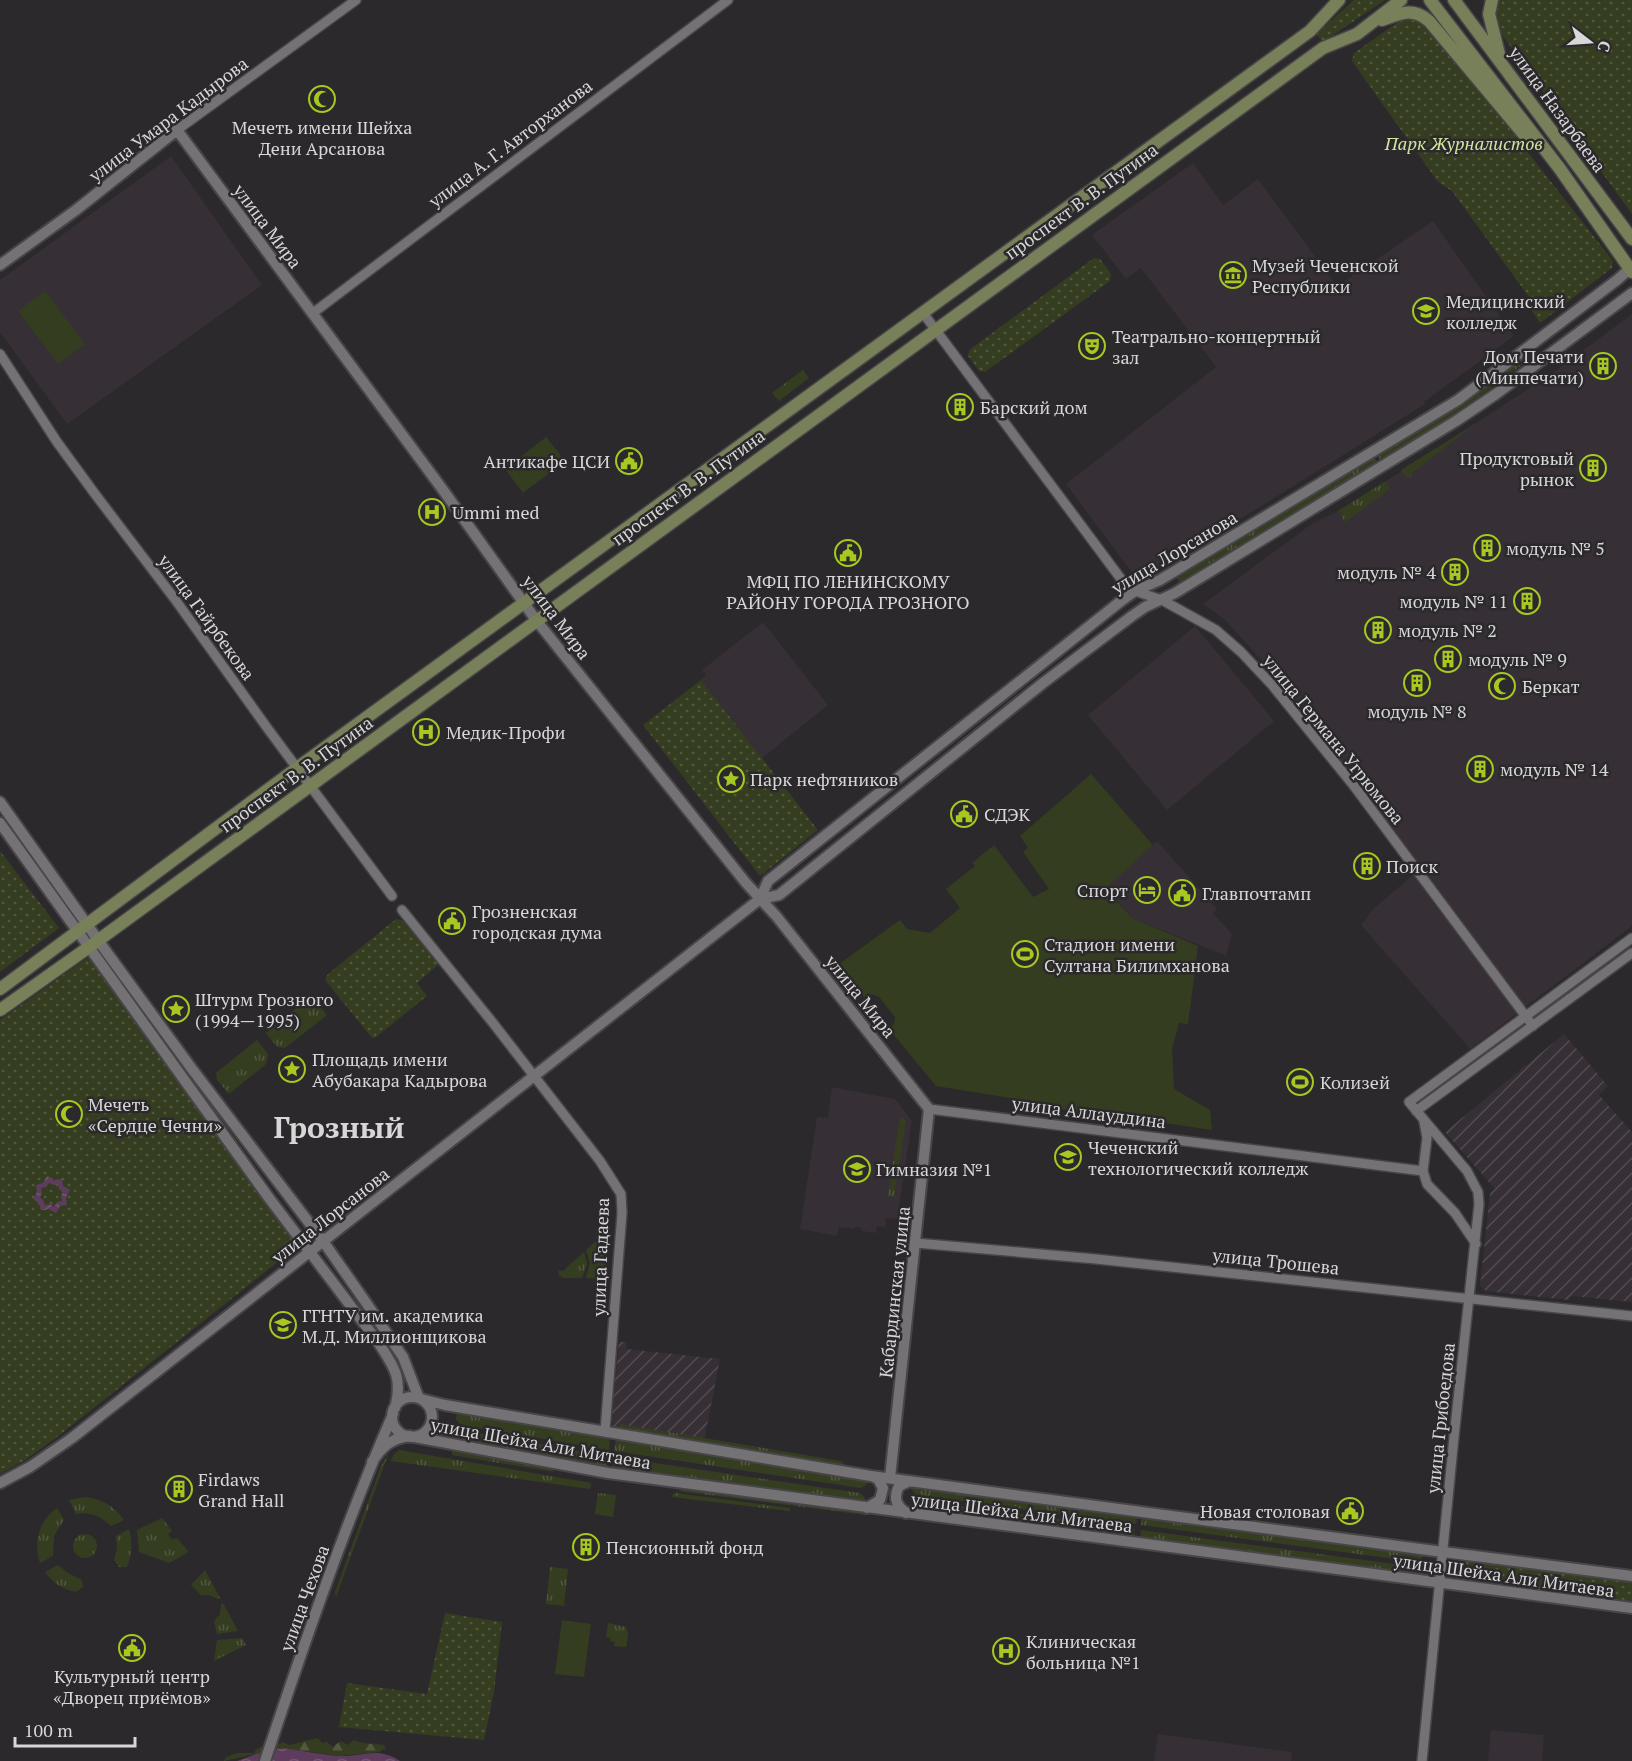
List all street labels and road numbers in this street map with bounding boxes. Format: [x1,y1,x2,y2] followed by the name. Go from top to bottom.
[1503,40,1612,177] street label: улица Назарбаева
[83,51,252,187] street label: улица Умара Кадырова
[422,73,597,213] street label: улица А. Г. Авторханова
[1000,137,1162,265] street label: проспект В. В. Путина
[228,178,308,273] street label: улица Мира
[607,423,769,551] street label: проспект В. В. Путина
[1106,505,1241,600] street label: улица Лорсанова
[153,549,261,685] street label: улица Гайрбекова
[517,569,597,664] street label: улица Мира
[1257,648,1410,829] street label: улица Германа Угрюмова
[215,710,377,838] street label: проспект В. В. Путина
[820,949,902,1042] street label: улица Мира
[1010,1091,1167,1133] street label: улица Аллауддина
[266,1162,394,1269] street label: улица Лорсанова
[586,1197,614,1318] street label: улица Гадаева
[873,1205,915,1379] street label: Кабардинская улица
[1210,1242,1341,1280] street label: улица Трошева
[1420,1342,1460,1495] street label: улица Грибоедова
[428,1412,653,1474] street label: улица Шейха Али Митаева
[909,1486,1134,1538] street label: улица Шейха Али Митаева
[273,1541,334,1656] street label: улица Чехова
[1391,1547,1616,1602] street label: улица Шейха Али Митаева

